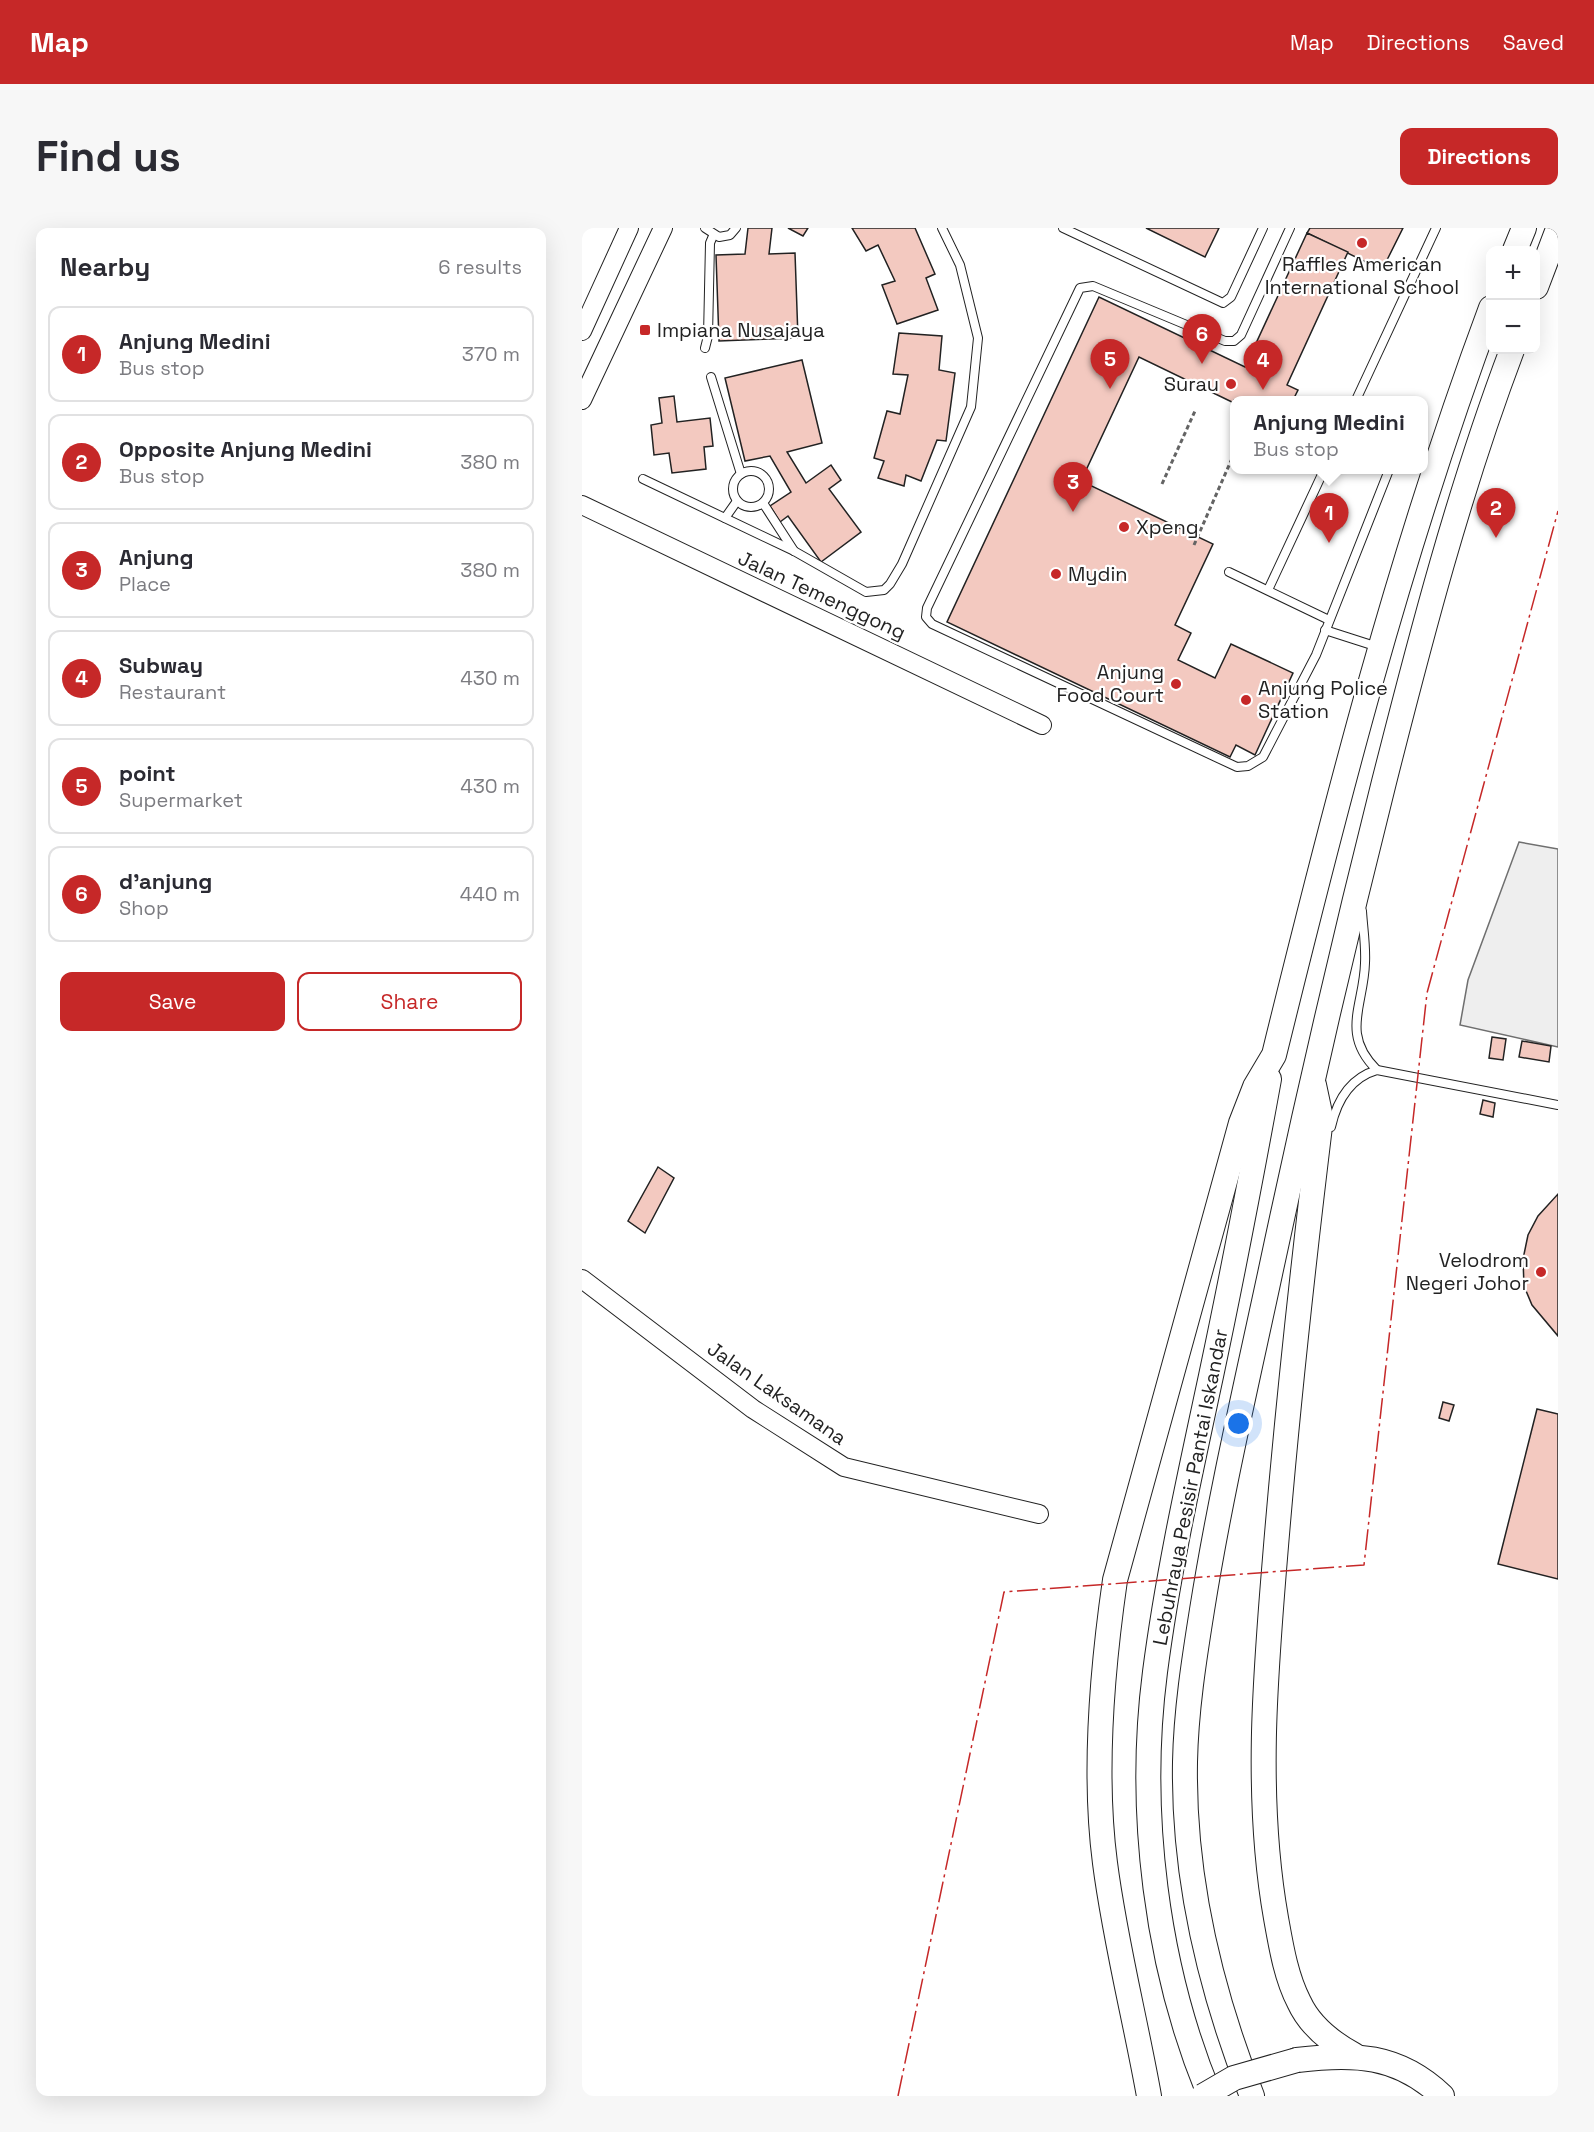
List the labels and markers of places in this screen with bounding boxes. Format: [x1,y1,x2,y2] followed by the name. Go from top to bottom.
[1355,236,1369,250] marker: Raffles American International School
[1265,251,1459,300] place label: Raffles American International School
[1182,314,1222,364] pin: 6
[657,317,825,343] place label: Impiana Nusajaya
[638,323,652,337] marker: Impiana Nusajaya
[1090,340,1130,389] pin: 5
[1244,340,1282,390] pin: 4
[1164,371,1219,397] place label: Surau
[1224,377,1238,391] marker: Surau
[1054,462,1092,512] pin: 3
[1476,488,1516,538] pin: 2
[1310,494,1348,543] pin: 1
[1136,514,1199,540] place label: Xpeng
[1117,520,1131,534] marker: Xpeng
[1068,561,1128,587] place label: Mydin
[1049,567,1063,581] marker: Mydin
[1056,659,1164,708] place label: Anjung Food Court
[1258,675,1388,724] place label: Anjung Police Station
[1169,677,1183,691] marker: Anjung Food Court
[1239,693,1253,707] marker: Anjung Police Station
[1406,1247,1529,1296] place label: Velodrom Negeri Johor
[1534,1265,1548,1279] marker: Velodrom Negeri Johor

